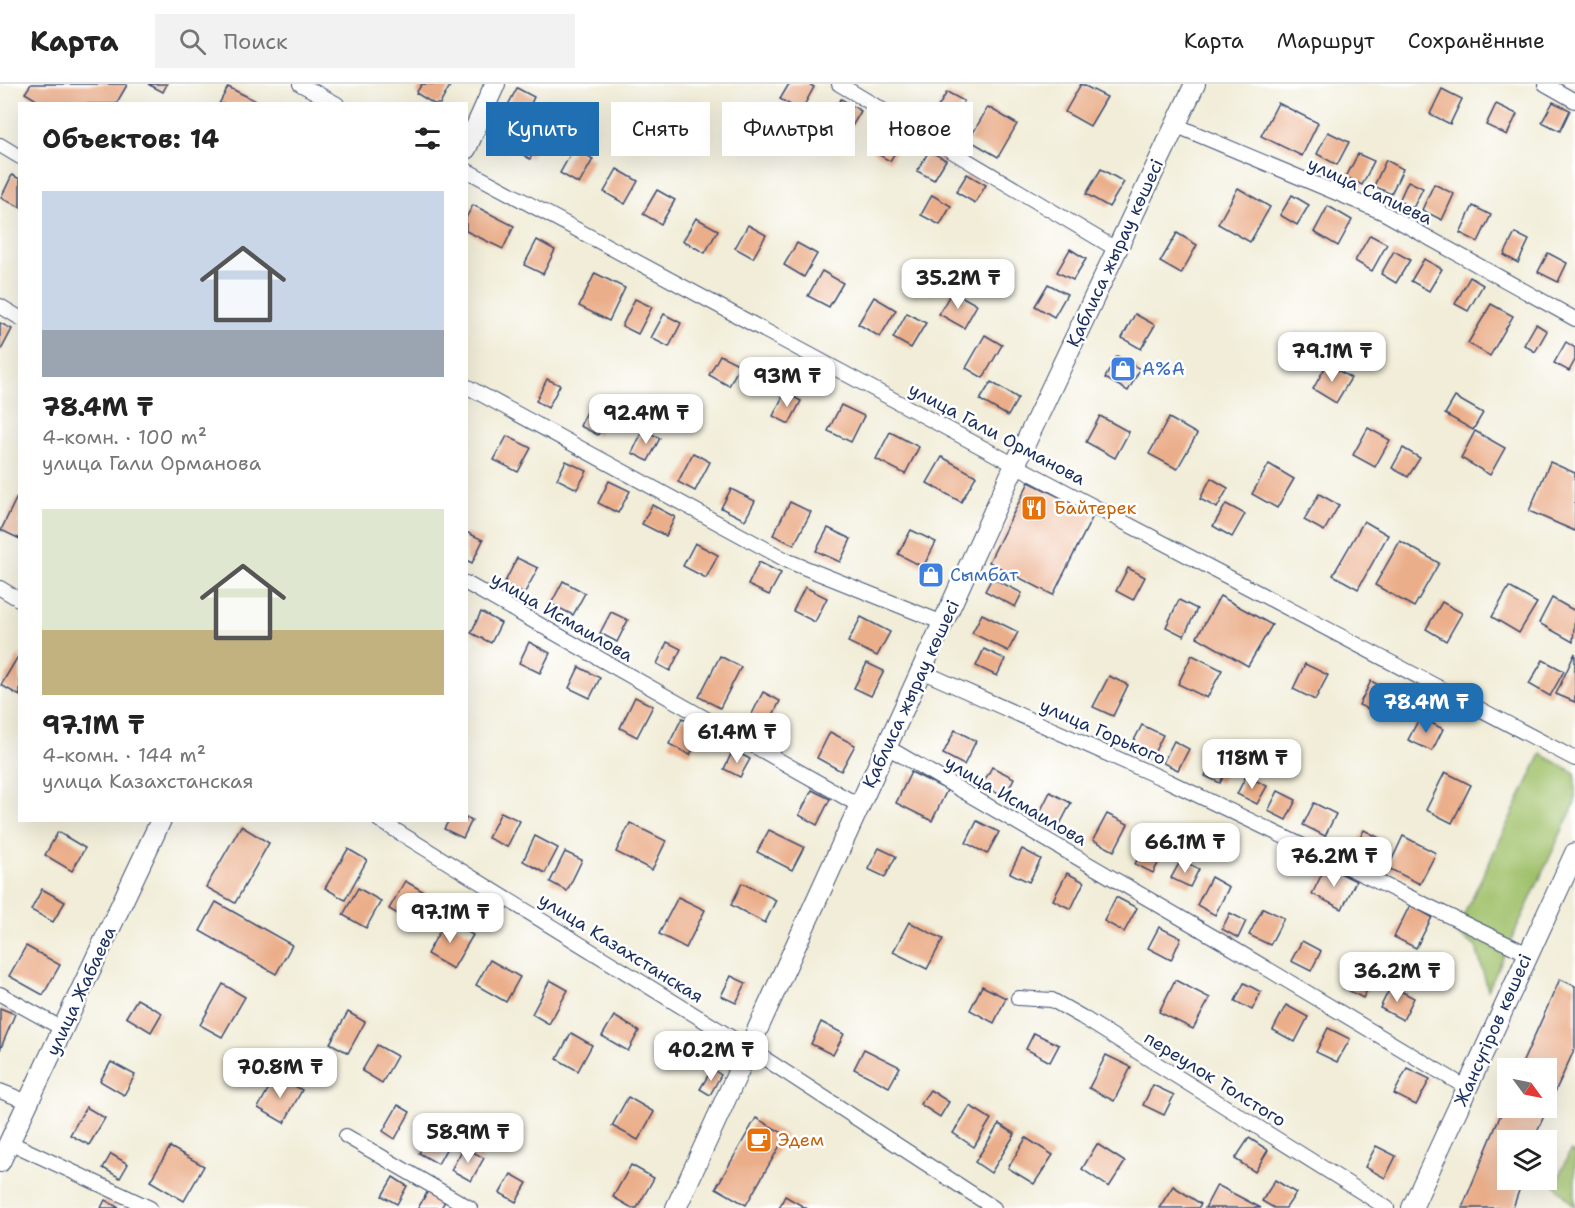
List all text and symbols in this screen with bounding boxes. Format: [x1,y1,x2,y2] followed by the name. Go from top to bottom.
[155,14,575,68] search box
[30,22,119,60] text: Карта
[176,25,209,58] icon: search
[224,27,288,56] text: Поиск
[1184,27,1244,55] text: Карта
[1277,27,1375,55] text: Маршрут
[1408,27,1545,55] text: Сохранённые
[486,102,599,156] chip: Купить
[611,102,710,156] chip: Снять
[722,102,855,156] chip: Фильтры
[867,102,973,156] chip: Новое
[42,121,219,156] text: Объектов: 14
[411,122,444,155] icon: filters
[1304,152,1436,230] street label: улица Сапиева
[1061,155,1169,351] street label: Қаблиса жырау көшесі
[189,230,297,338] icon: home
[903,259,1013,310] pin: 35.2M ₸
[916,265,1000,291] text: 35.2M ₸
[1277,332,1387,383] pin: 79.1M ₸
[1292,338,1372,364] text: 79.1M ₸
[1108,354,1138,384] shop icon: A%A
[745,357,829,408] pin: 93M ₸
[1142,357,1185,381] place label: A%A
[753,363,821,389] text: 93M ₸
[904,377,1090,491] street label: улица Гали Орманова
[42,389,153,424] text: 78.4M ₸
[591,394,701,445] pin: 92.4M ₸
[603,400,689,426] text: 92.4M ₸
[42,424,207,450] text: 4-комн. · 100 m²
[42,450,261,476] text: улица Гали Орманова
[1019,493,1049,523] restaurant icon: Байтерек
[1054,496,1137,520] place label: Байтерек
[189,548,297,656] icon: home
[916,560,946,590] shop icon: Сымбат
[950,563,1019,587] place label: Сымбат
[487,567,637,667] street label: улица Исмаилова
[857,596,965,792] street label: Қаблиса жырау көшесі
[1371,683,1481,734] pin: 78.4M ₸
[1383,689,1469,715] text: 78.4M ₸
[1036,693,1170,771] street label: улица Горького
[42,707,144,742] text: 97.1M ₸
[682,713,792,764] pin: 61.4M ₸
[698,719,776,745] text: 61.4M ₸
[1203,739,1301,790] pin: 118M ₸
[42,742,206,768] text: 4-комн. · 144 m²
[1216,745,1288,771] text: 118M ₸
[941,751,1091,851] street label: улица Исмаилова
[42,768,253,794] text: улица Казахстанская
[1130,823,1240,874] pin: 66.1M ₸
[1145,829,1225,855] text: 66.1M ₸
[1279,837,1389,888] pin: 76.2M ₸
[1291,843,1377,869] text: 76.2M ₸
[534,887,708,1009] street label: улица Казахстанская
[395,893,505,944] pin: 97.1M ₸
[411,899,489,925] text: 97.1M ₸
[41,923,121,1059] street label: улица Жабаева
[1449,950,1537,1110] street label: Жансүгіров көшесі
[1342,952,1452,1003] pin: 36.2M ₸
[1354,958,1440,984] text: 36.2M ₸
[1139,1026,1291,1132] street label: переулок Толстого
[656,1031,766,1082] pin: 40.2M ₸
[668,1037,754,1063] text: 40.2M ₸
[225,1048,335,1099] pin: 70.8M ₸
[237,1054,323,1080] text: 70.8M ₸
[1497,1058,1557,1118] north arrow
[1497,1058,1557,1190] map controls
[413,1113,523,1164] pin: 58.9M ₸
[427,1119,509,1145] text: 58.9M ₸
[744,1125,774,1155] cafe icon: Эдем
[778,1128,824,1152] place label: Эдем
[1497,1130,1557,1190] button: layers

